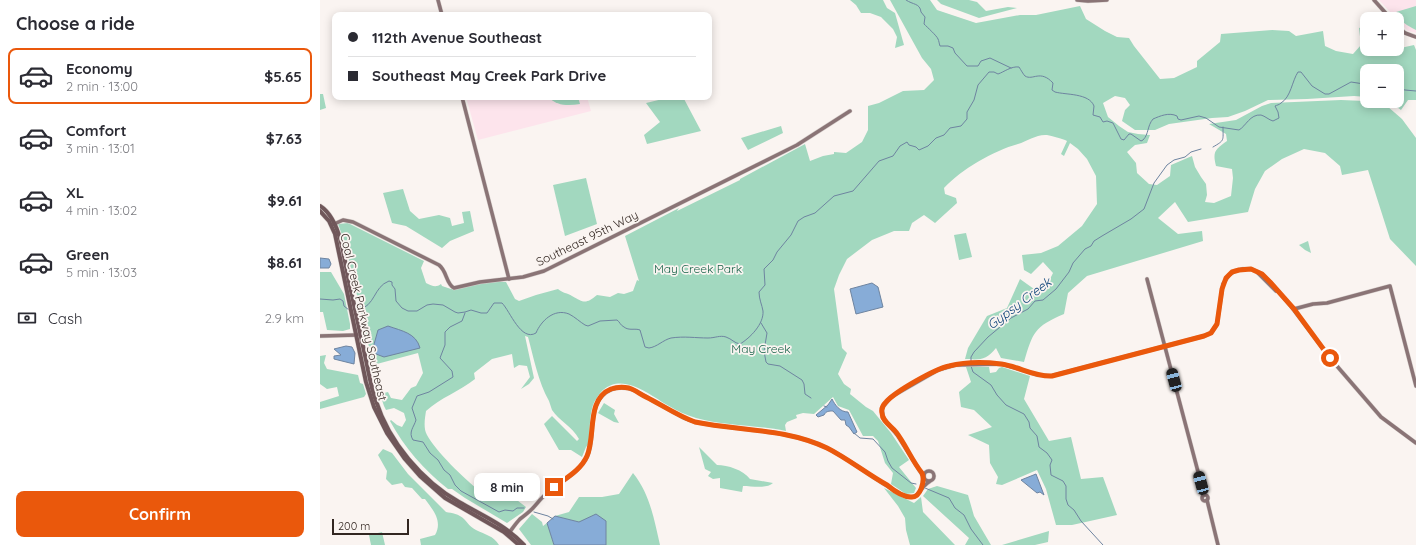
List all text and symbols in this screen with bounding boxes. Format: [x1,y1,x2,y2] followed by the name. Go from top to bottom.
[16,12,135,35] text: Choose a ride
[1360,12,1404,108] map controls
[1360,12,1404,56] button: +
[372,28,542,47] text: 112th Avenue Southeast
[18,58,54,94] icon: car
[66,59,133,78] text: Economy
[1360,64,1404,108] button: −
[372,66,606,85] text: Southeast May Creek Park Drive
[264,67,302,86] text: $5.65
[66,78,138,94] text: 2 min · 13:00
[18,120,54,156] icon: car
[66,121,127,140] text: Comfort
[266,129,302,148] text: $7.63
[66,140,135,156] text: 3 min · 13:01
[18,182,54,218] icon: car
[66,183,84,202] text: XL
[268,191,302,210] text: $9.61
[66,202,137,218] text: 4 min · 13:02
[533,207,641,269] street label: Southeast 95th Way
[337,232,391,402] street label: Coal Creek Parkway Southeast
[18,244,54,280] icon: car
[66,245,109,264] text: Green
[267,253,302,272] text: $8.61
[654,261,742,276] park label: May Creek Park
[66,264,137,280] text: 5 min · 13:03
[984,273,1055,332] water label: Gypsy Creek
[16,307,38,329] icon: cash
[48,309,82,328] text: Cash
[265,310,304,326] text: 2.9 km
[731,341,791,356] park label: May Creek
[1321,349,1339,367] route start
[1165,367,1183,393] car
[1192,470,1210,496] car
[474,473,540,501] callout: 8 min
[545,478,563,496] route end
[490,479,524,495] text: 8 min
[16,491,304,537] button: Confirm
[332,517,409,536] scale bar
[338,519,370,533] text: 200 m

